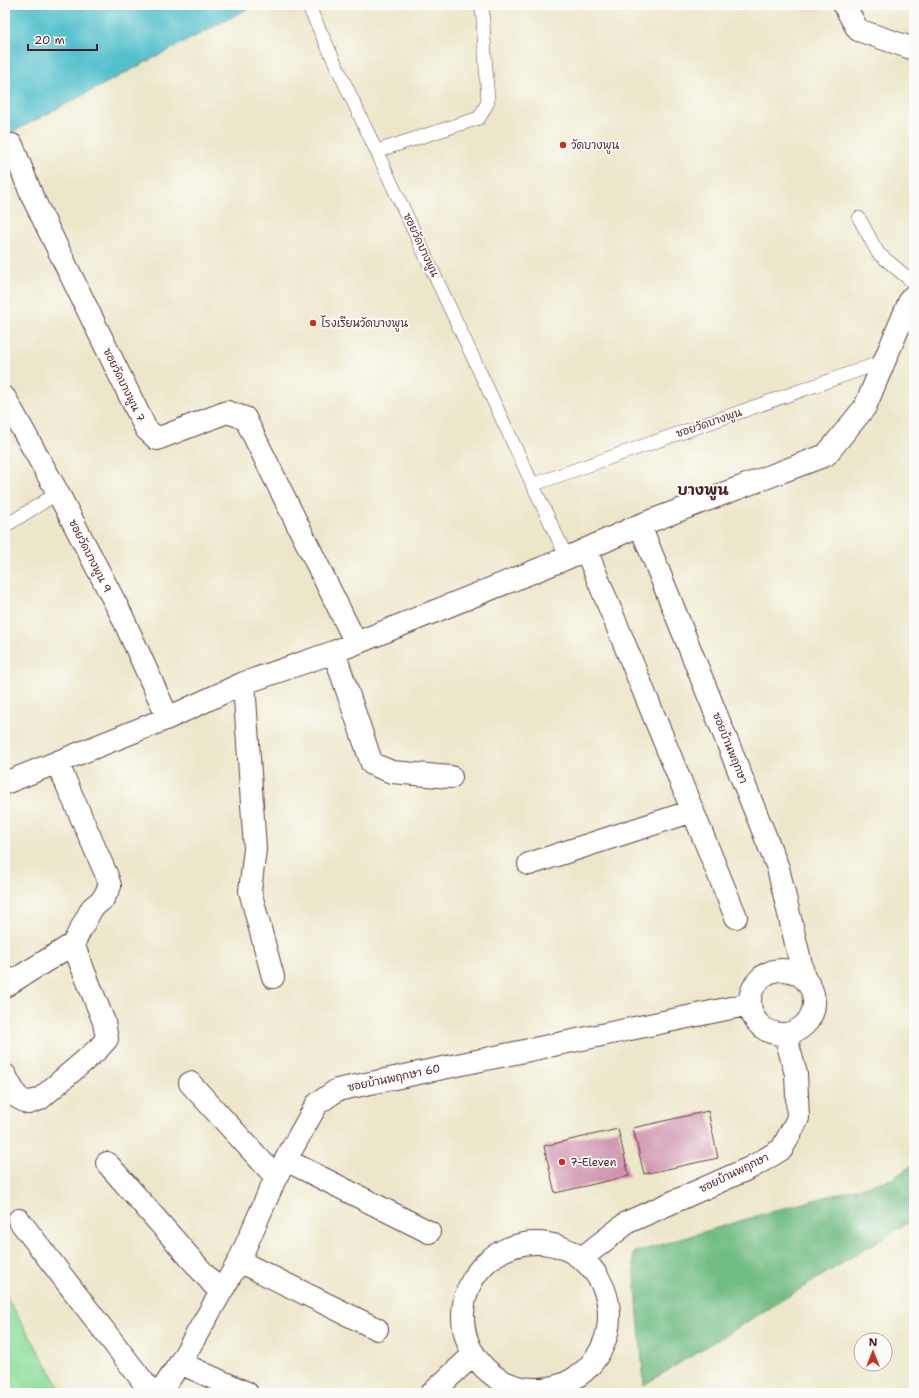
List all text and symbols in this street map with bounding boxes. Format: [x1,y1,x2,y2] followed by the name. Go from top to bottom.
[28,26,97,52] scale bar
[34,32,65,48] text: 20 m
[571,138,620,154] place label: วัดบางพูน
[558,140,568,150] marker: วัดบางพูน
[399,211,442,280] street label: ซอยวัดบางพูน
[321,315,408,332] place label: โรงเรียนวัดบางพูน
[308,318,318,328] marker: โรงเรียนวัดบางพูน
[99,346,148,425] street label: ซอยวัดบางพูน 7
[674,405,744,442] street label: ซอยวัดบางพูน
[677,480,729,501] district label: บางพูน
[64,517,115,596] street label: ซอยวัดบางพูน 9
[709,710,751,786] street label: ซอยบ้านพฤกษา
[346,1061,442,1095] street label: ซอยบ้านพฤกษา 60
[697,1150,771,1196] street label: ซอยบ้านพฤกษา
[570,1155,617,1170] place label: 7-Eleven
[557,1157,567,1167] marker: 7-Eleven
[853,1332,893,1372] north arrow
[869,1335,878,1350] text: N

